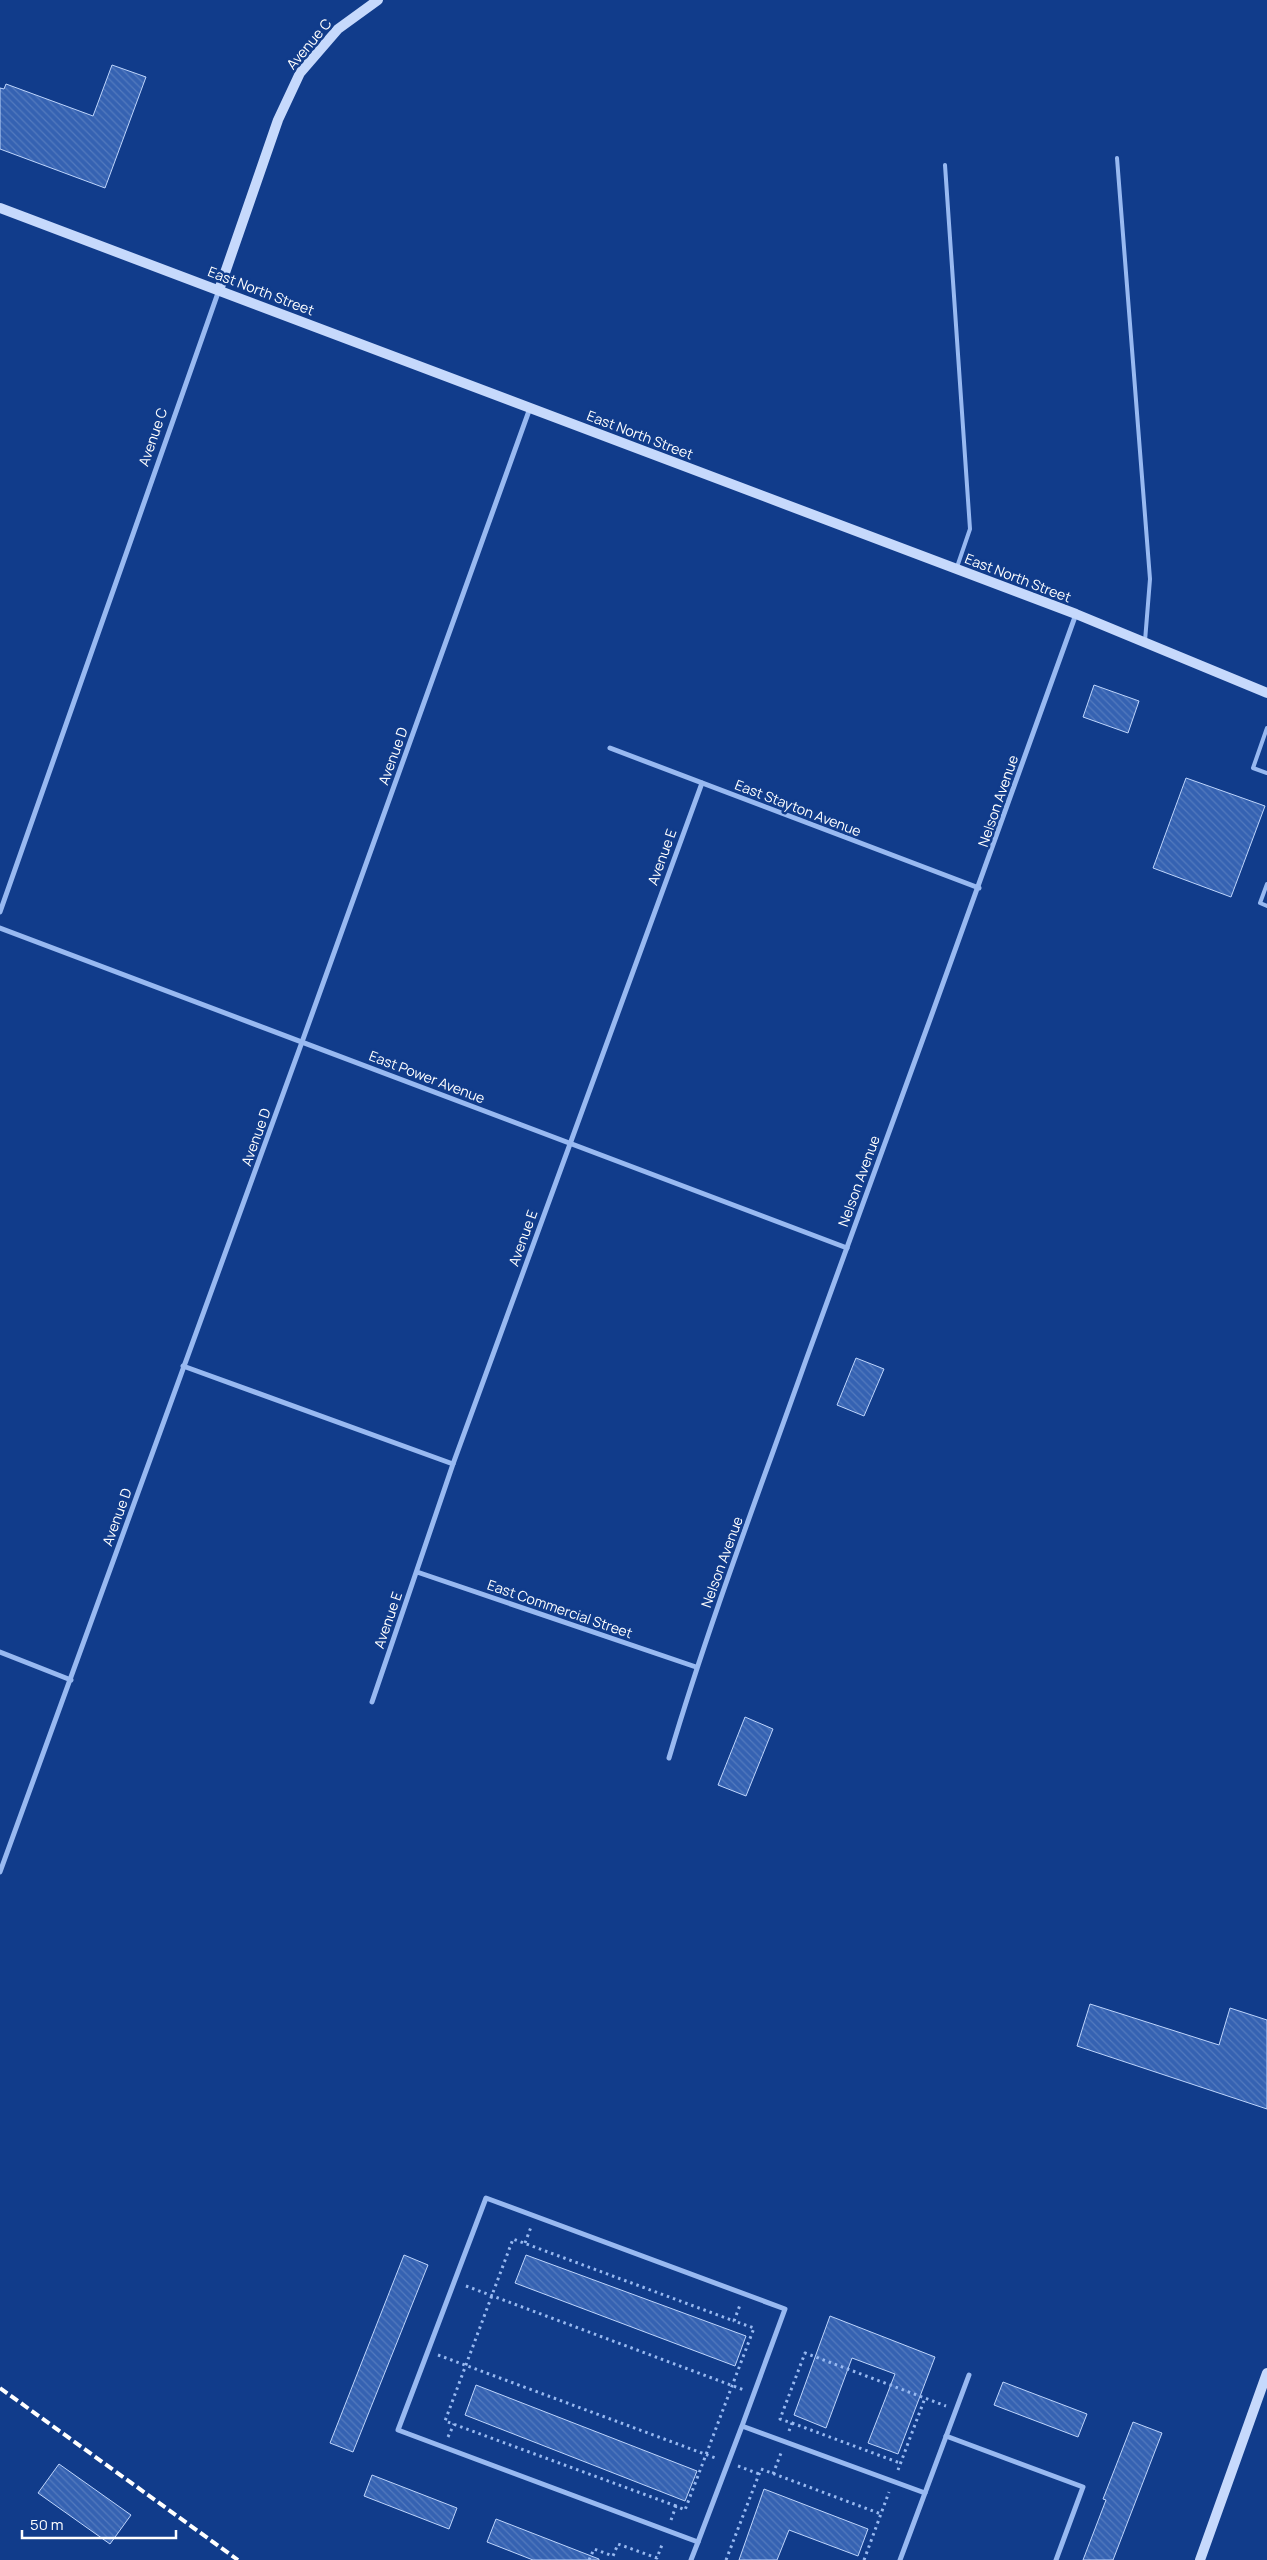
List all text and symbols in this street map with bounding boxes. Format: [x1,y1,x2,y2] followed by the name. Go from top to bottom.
[282,14,335,73] street label: Avenue C
[205,262,317,320] street label: East North Street
[134,405,171,469] street label: Avenue C
[584,406,696,464] street label: East North Street
[962,549,1074,607] street label: East North Street
[373,724,412,787] street label: Avenue D
[973,752,1022,849] street label: Nelson Avenue
[732,775,864,840] street label: East Stayton Avenue
[643,826,681,888] street label: Avenue E
[367,1046,488,1107] street label: East Power Avenue
[236,1105,275,1168] street label: Avenue D
[833,1133,884,1229] street label: Nelson Avenue
[504,1207,542,1269] street label: Avenue E
[97,1485,136,1548] street label: Avenue D
[696,1514,747,1610] street label: Nelson Avenue
[485,1575,636,1642] street label: East Commercial Street
[369,1589,406,1651] street label: Avenue E
[22,2508,176,2540] scale bar
[30,2514,64,2535] text: 50 m

